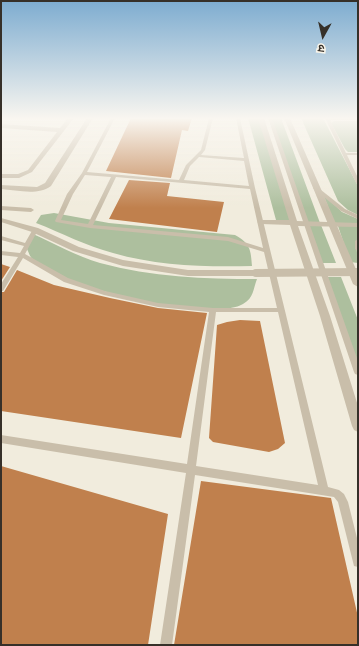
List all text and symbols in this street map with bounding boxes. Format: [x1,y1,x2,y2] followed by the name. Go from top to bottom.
[303,16,343,56] north arrow
[317,41,325,55] text: उ

